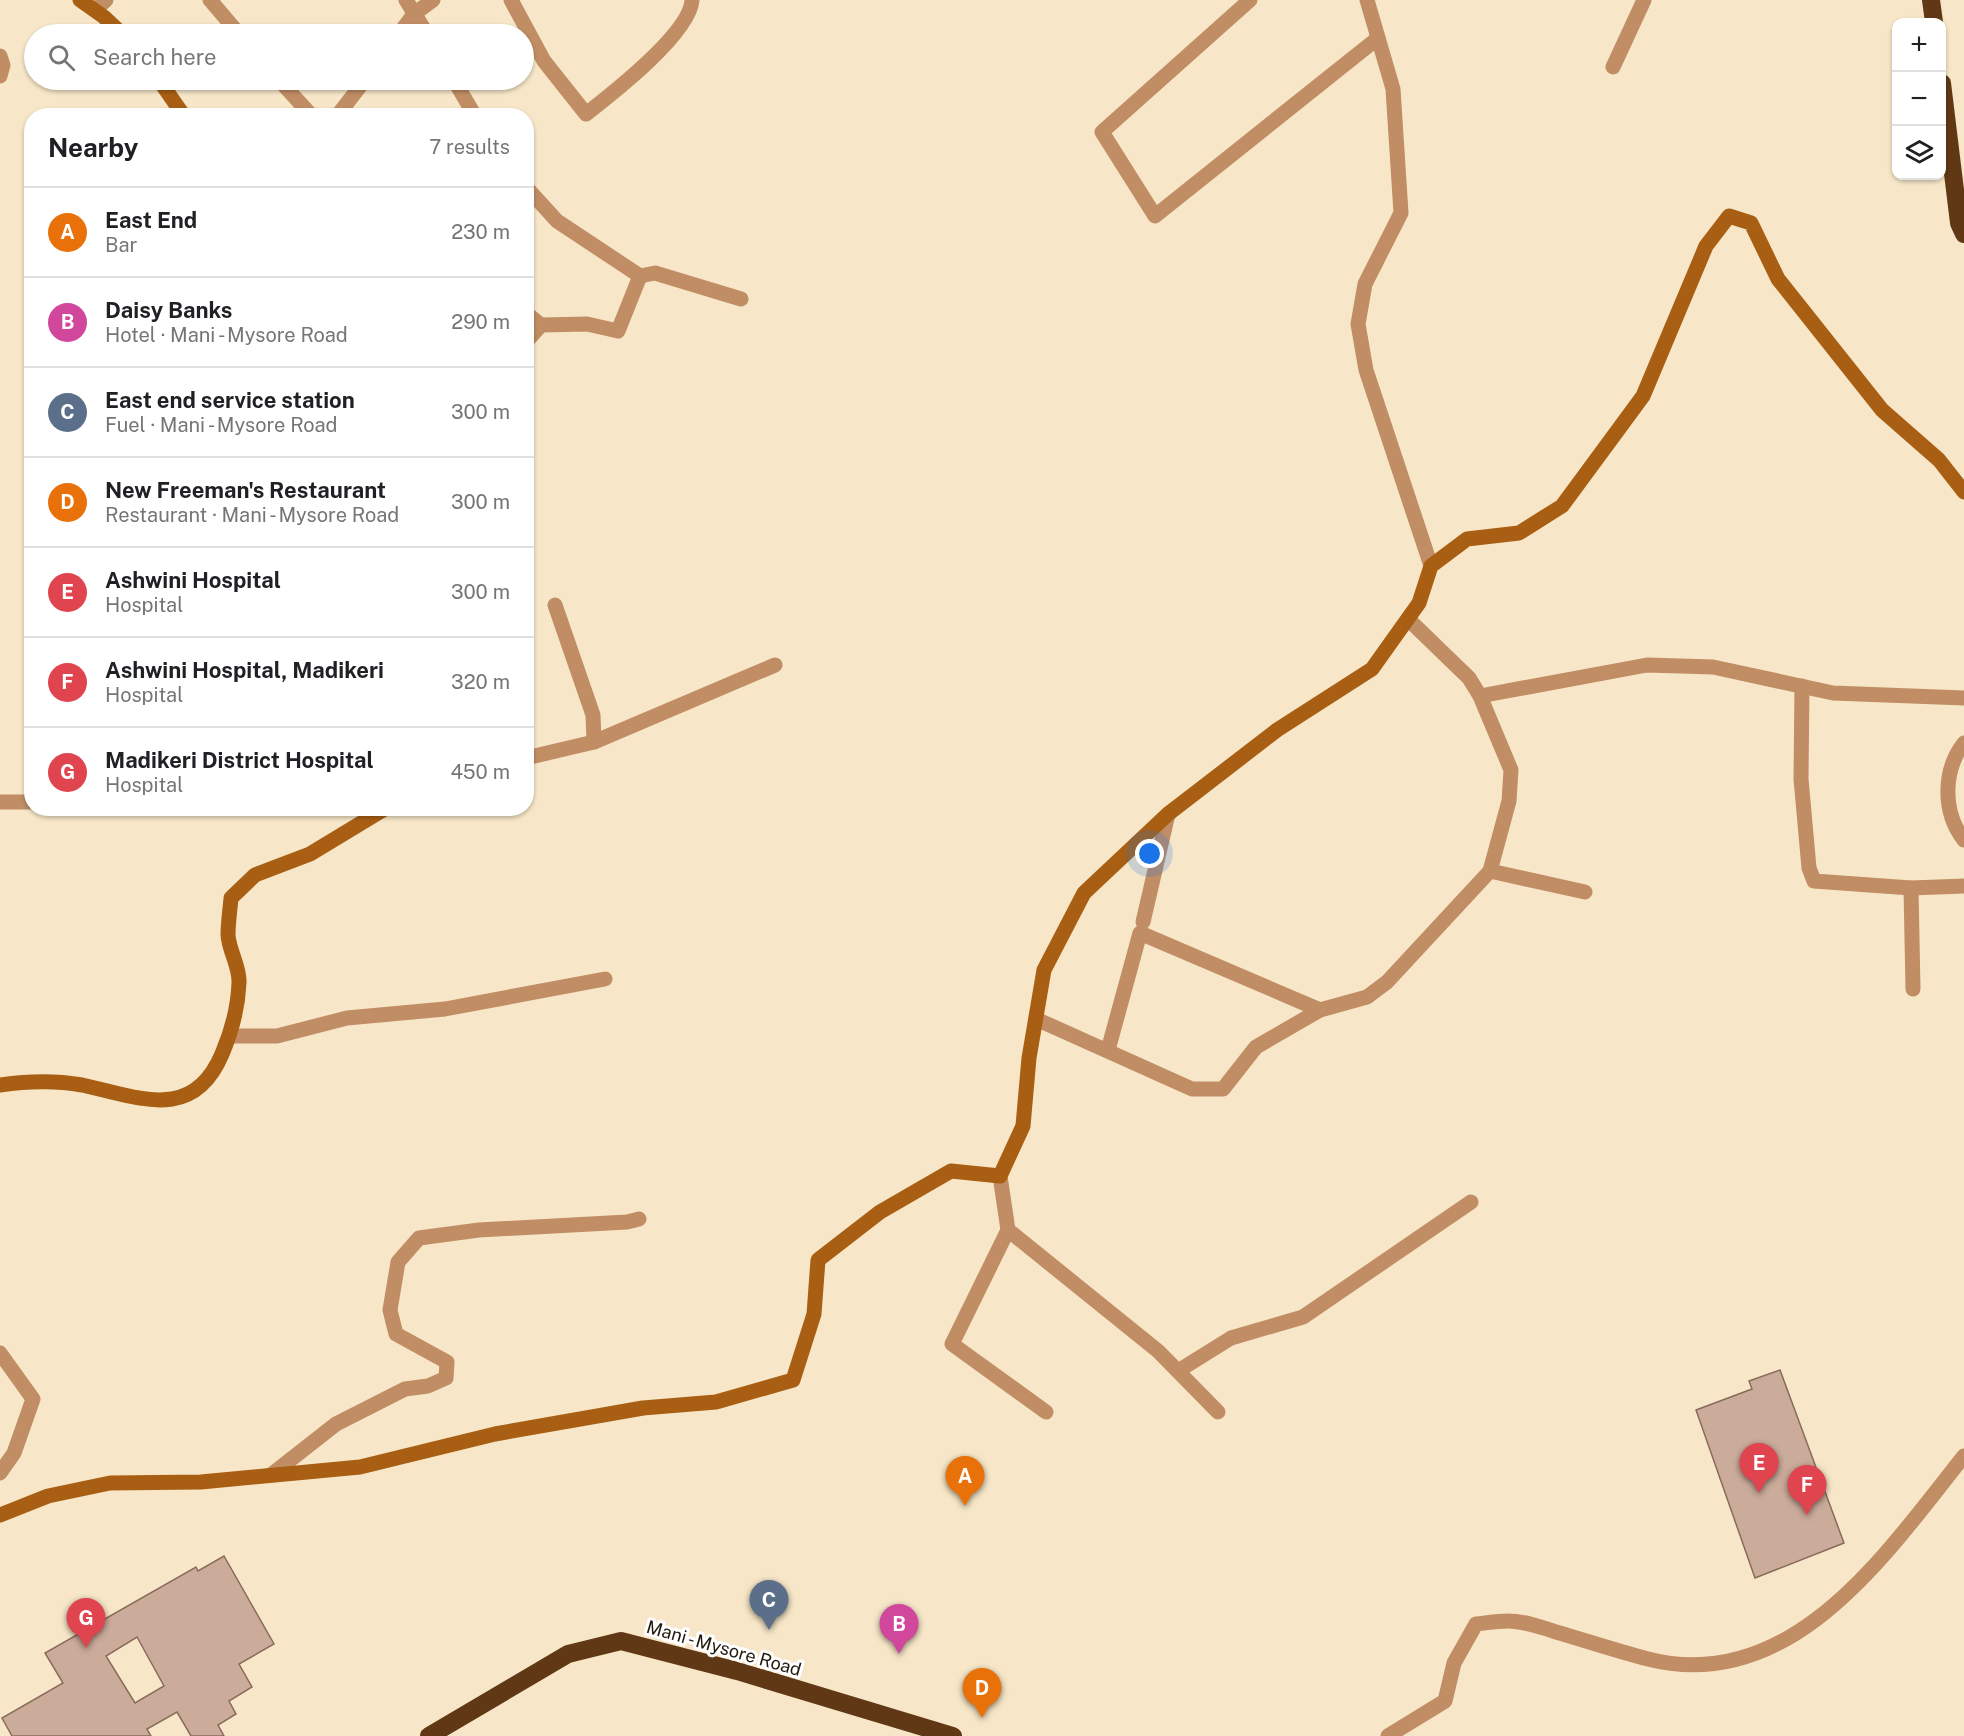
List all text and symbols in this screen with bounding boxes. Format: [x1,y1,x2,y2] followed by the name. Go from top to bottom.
[1892,18,1946,180] map controls
[1892,18,1946,72] button: +
[24,24,534,90] search box
[45,41,78,74] icon: search
[93,44,217,70] text: Search here
[1892,72,1946,126] button: −
[1892,126,1946,180] button: layers
[48,132,138,163] text: Nearby
[429,135,510,159] text: 7 results
[105,207,197,233] text: East End
[60,220,75,244] text: A
[451,220,510,244] text: 230 m
[105,233,137,257] text: Bar
[105,297,232,323] text: Daisy Banks
[61,310,74,334] text: B
[451,310,510,334] text: 290 m
[105,323,348,347] text: Hotel · Mani - Mysore Road
[105,387,355,413] text: East end service station
[60,400,75,424] text: C
[451,400,510,424] text: 300 m
[105,413,338,437] text: Fuel · Mani - Mysore Road
[105,477,386,503] text: New Freeman's Restaurant
[60,490,75,514] text: D
[451,490,510,514] text: 300 m
[105,503,399,527] text: Restaurant · Mani - Mysore Road
[105,567,281,593] text: Ashwini Hospital
[61,580,74,604] text: E
[451,580,510,604] text: 300 m
[105,593,183,617] text: Hospital
[105,657,384,683] text: Ashwini Hospital, Madikeri
[61,670,74,694] text: F
[451,670,510,694] text: 320 m
[105,683,183,707] text: Hospital
[105,747,374,773] text: Madikeri District Hospital
[60,760,75,784] text: G
[450,760,510,784] text: 450 m
[105,773,183,797] text: Hospital
[1135,839,1164,868] your location
[1740,1444,1778,1493] pin: E
[946,1456,984,1506] pin: A
[1788,1466,1826,1515] pin: F
[750,1580,788,1630] pin: C
[66,1598,106,1648] pin: G
[880,1604,918,1654] pin: B
[644,1616,804,1680] street label: Mani - Mysore Road
[962,1668,1002,1718] pin: D

